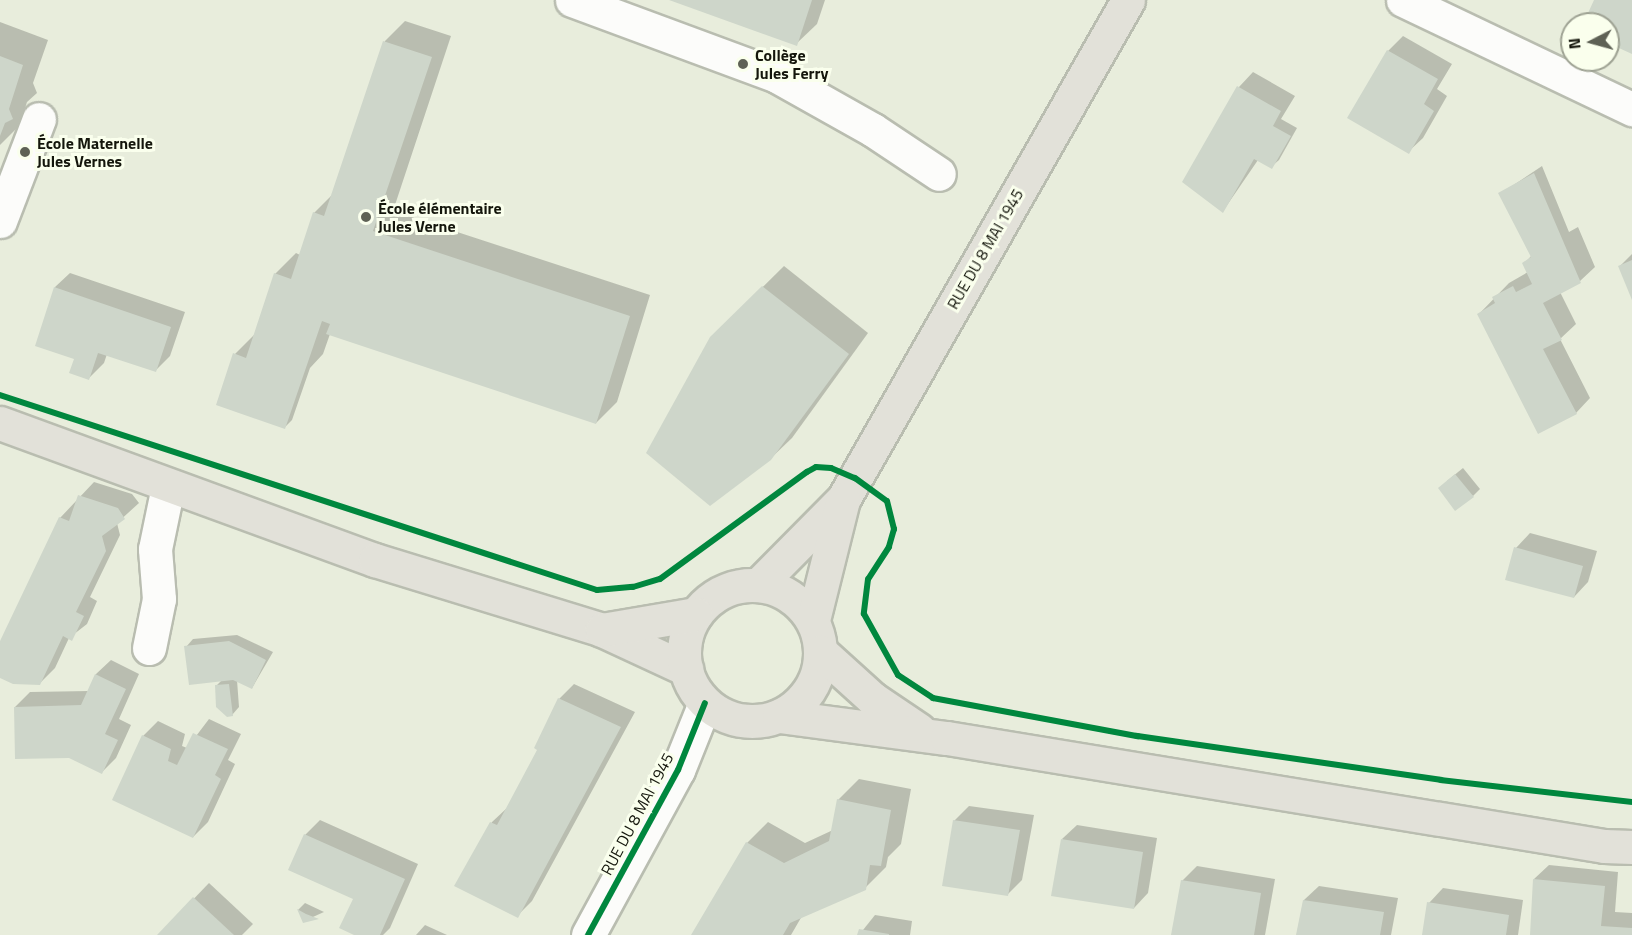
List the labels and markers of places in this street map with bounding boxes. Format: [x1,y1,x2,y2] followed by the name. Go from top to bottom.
[755,45,829,83] place label: Collège Jules Ferry
[736,57,750,71] marker: Collège Jules Ferry
[37,133,153,171] place label: École Maternelle Jules Vernes
[18,145,32,159] marker: École Maternelle Jules Vernes
[378,198,502,236] place label: École élémentaire Jules Verne
[359,210,373,224] marker: École élémentaire Jules Verne

